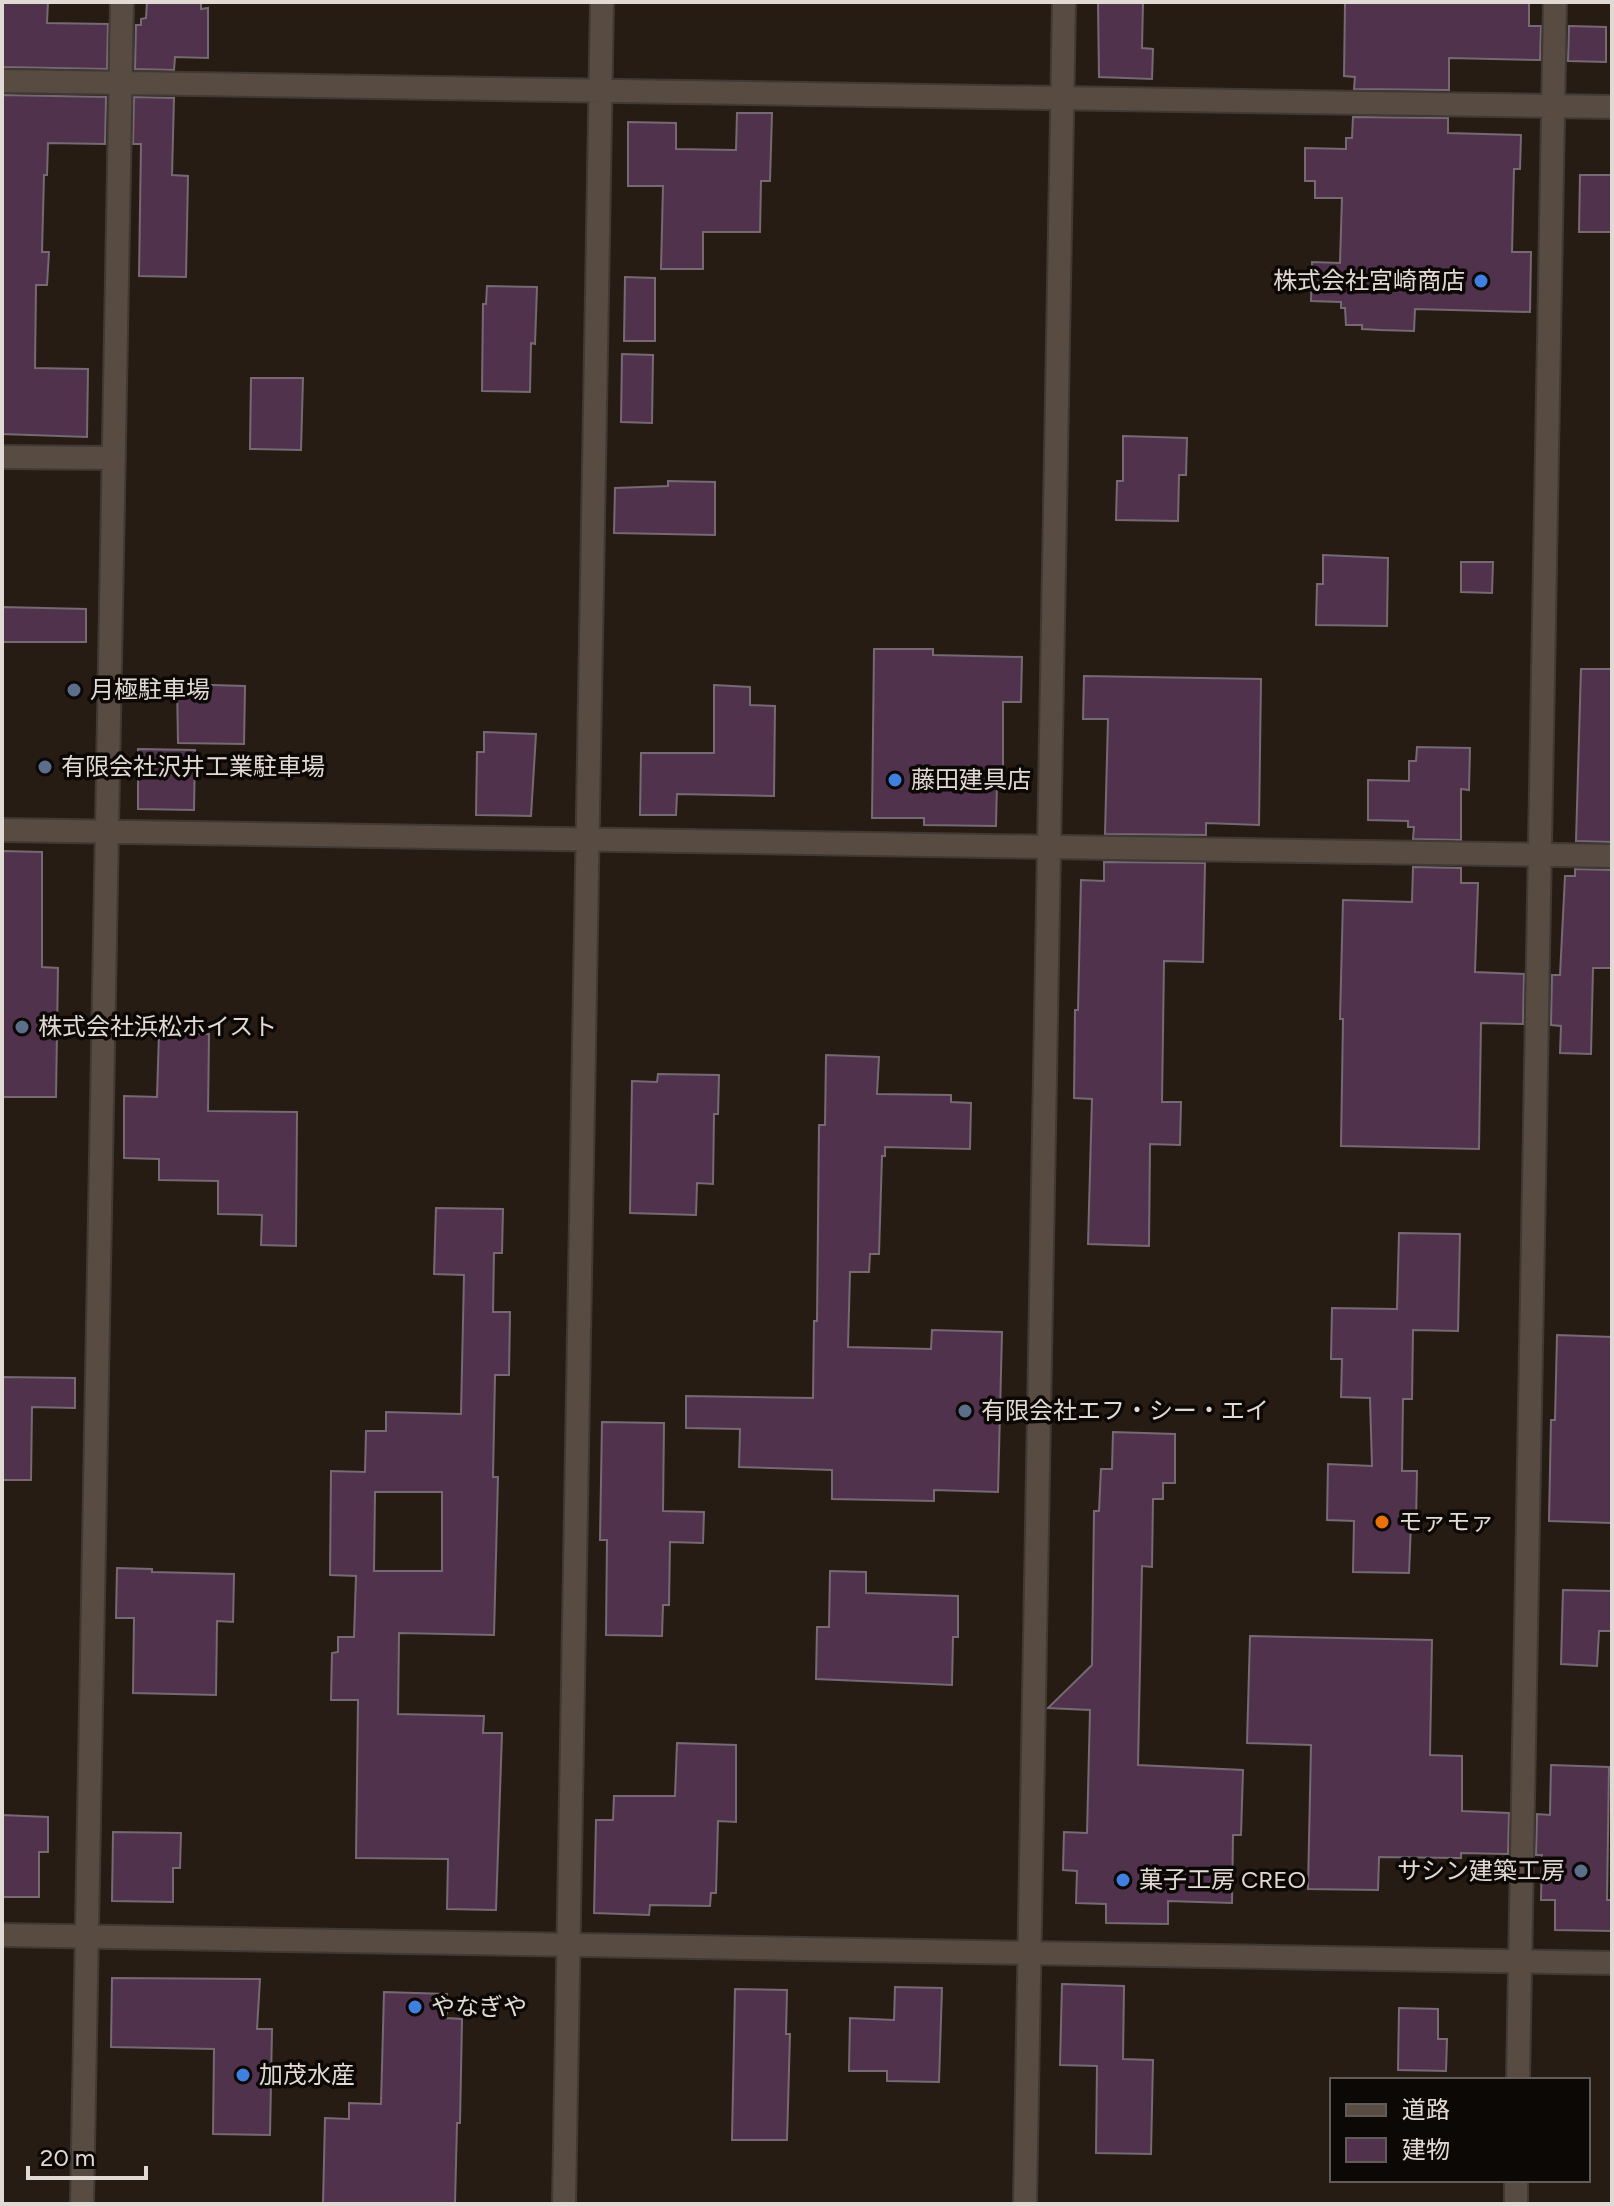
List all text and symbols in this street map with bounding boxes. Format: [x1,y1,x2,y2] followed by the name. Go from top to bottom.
[1273,266,1465,295] place label: 株式会社宮崎商店
[1472,272,1490,290] marker: 株式会社宮崎商店
[90,675,210,704] place label: 月極駐車場
[65,681,83,699] marker: 月極駐車場
[61,752,325,781] place label: 有限会社沢井工業駐車場
[36,758,54,776] marker: 有限会社沢井工業駐車場
[911,765,1031,794] place label: 藤田建具店
[886,771,904,789] marker: 藤田建具店
[38,1012,277,1041] place label: 株式会社浜松ホイスト
[13,1018,31,1036] marker: 株式会社浜松ホイスト
[981,1396,1269,1425] place label: 有限会社エフ・シー・エイ
[956,1402,974,1420] marker: 有限会社エフ・シー・エイ
[1398,1507,1494,1536] place label: モァモァ
[1373,1513,1391,1531] marker: モァモァ
[1397,1856,1565,1885] place label: サシン建築工房
[1572,1862,1590,1880] marker: サシン建築工房
[1139,1865,1306,1894] place label: 菓子工房 CREO
[1114,1871,1132,1889] marker: 菓子工房 CREO
[431,1992,527,2021] place label: やなぎや
[406,1998,424,2016] marker: やなぎや
[259,2060,355,2089] place label: 加茂水産
[234,2066,252,2084] marker: 加茂水産
[1330,2078,1590,2182] legend
[1402,2095,1450,2124] text: 道路
[28,2130,146,2180] scale bar
[1402,2135,1450,2164] text: 建物
[40,2143,95,2172] text: 20 m

